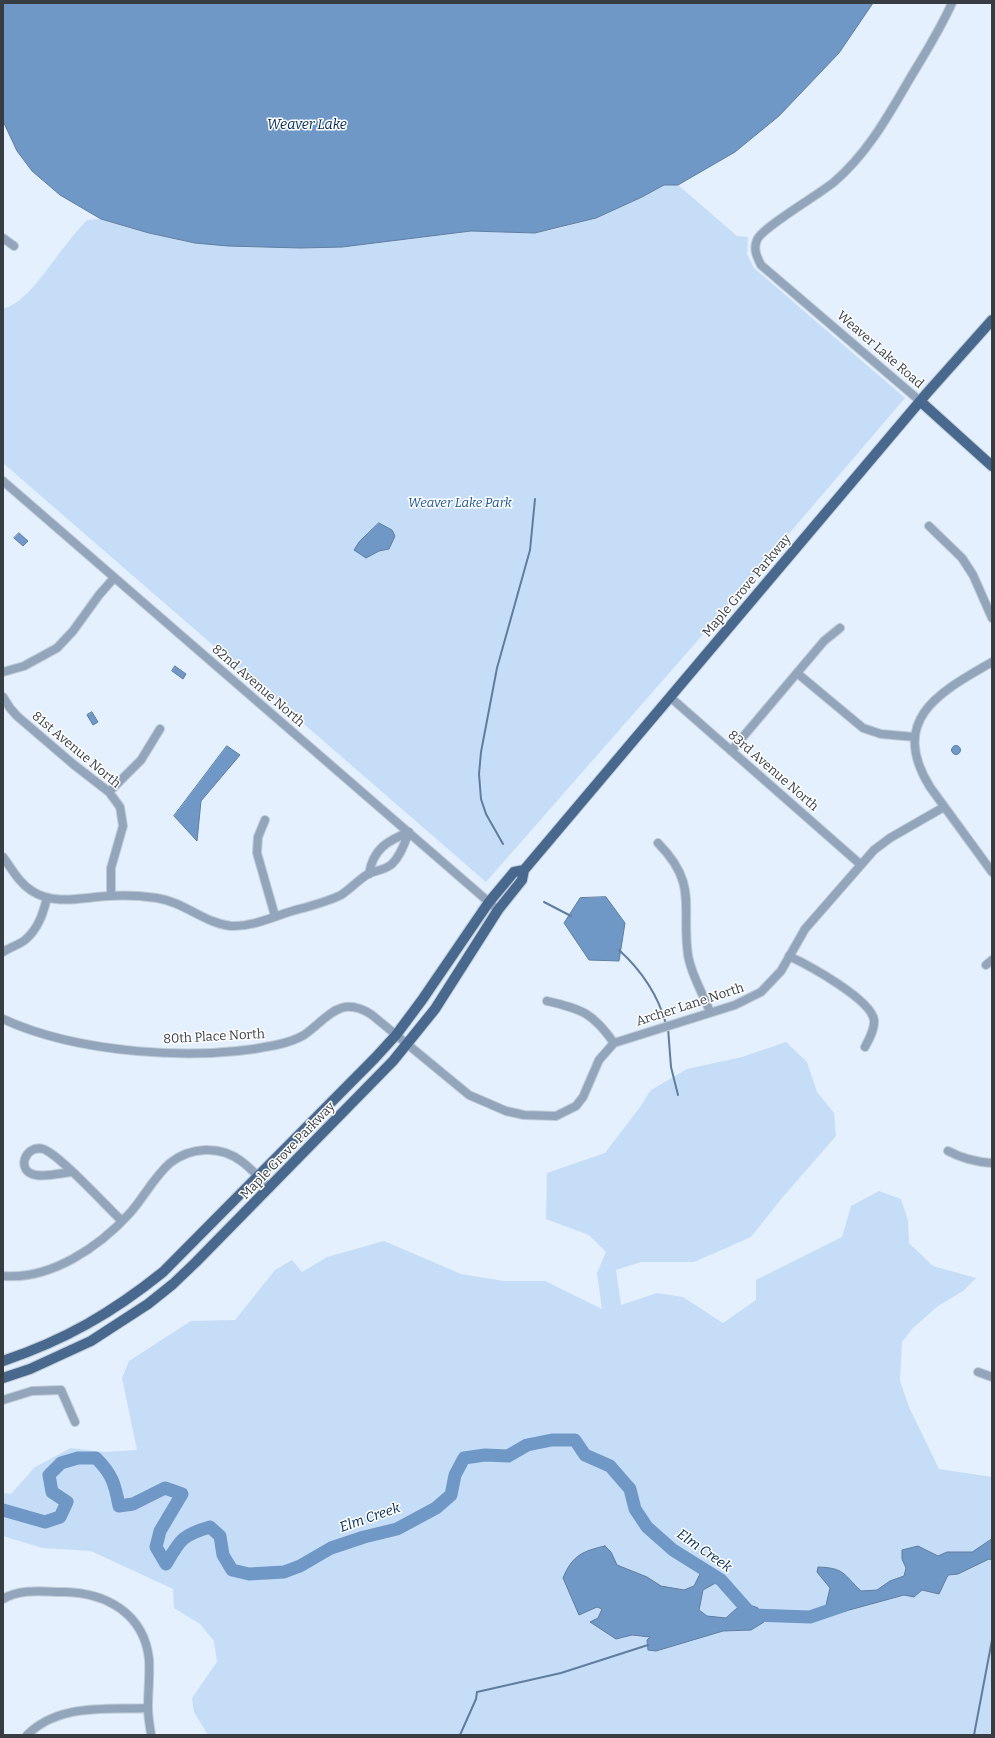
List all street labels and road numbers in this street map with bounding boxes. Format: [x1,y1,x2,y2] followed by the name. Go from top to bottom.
[834,308,926,392] street label: Weaver Lake Road
[699,531,795,641] street label: Maple Grove Parkway
[208,642,308,730] street label: 82nd Avenue North
[29,708,123,792] street label: 81st Avenue North
[725,727,821,815] street label: 83rd Avenue North
[634,980,746,1030] street label: Archer Lane North
[163,1027,265,1047] street label: 80th Place North
[238,1099,338,1203] street label: Maple Grove Parkway

